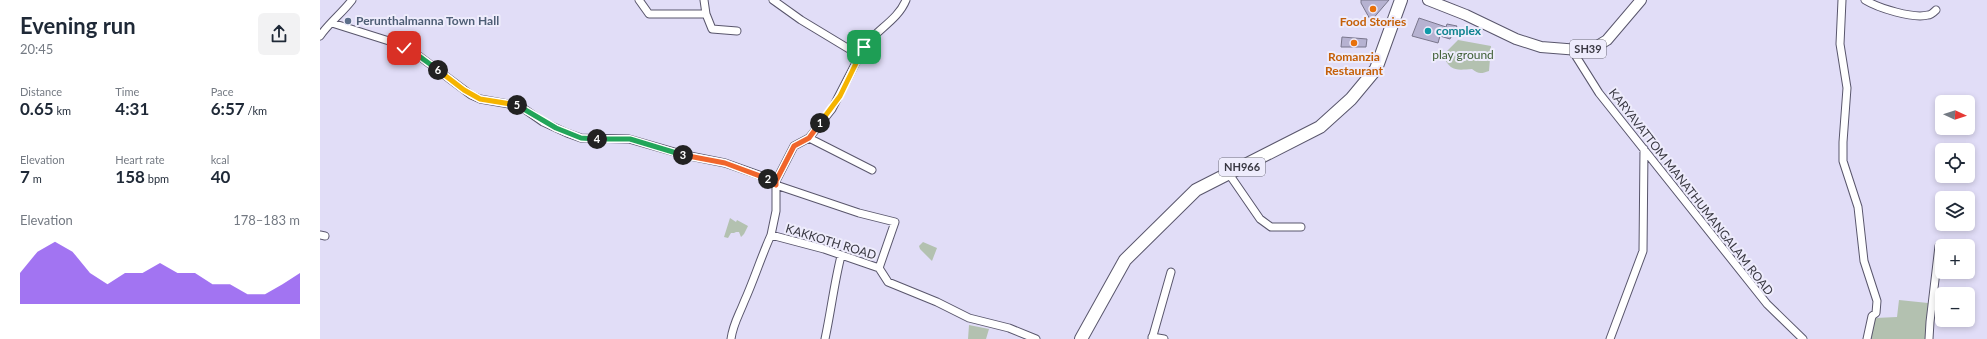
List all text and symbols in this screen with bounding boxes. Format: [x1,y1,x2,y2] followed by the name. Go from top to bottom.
[1368,4,1378,14] marker: Food Stories
[20,12,136,39] text: Evening run
[258,13,300,55] button: share
[356,13,499,28] place label: Perunthalmanna Town Hall
[1340,14,1406,29] place label: Food Stories
[343,16,353,26] marker: Perunthalmanna Town Hall
[1436,23,1482,38] place label: complex
[1423,26,1433,36] marker: complex
[847,30,881,64] pin
[387,31,421,65] pin
[853,36,875,58] icon: arrive
[393,37,415,59] icon: check
[1349,38,1359,48] marker: Romanzia Restaurant
[1570,40,1606,58] road number: SH39
[20,41,53,57] text: 20:45
[1432,47,1494,62] park label: play ground
[1325,49,1384,78] place label: Romanzia Restaurant
[428,60,448,80] pin: 6
[435,63,441,76] text: 6
[20,85,62,98] text: Distance
[115,85,139,98] text: Time
[211,85,234,98] text: Pace
[1606,85,1777,298] street label: KARYAVATTOM MANATHUMANGALAM ROAD
[507,95,527,115] pin: 5
[1935,95,1975,135] north arrow
[1935,95,1975,327] map controls
[20,98,54,119] text: 0.65
[115,98,149,119] text: 4:31
[211,98,245,119] text: 6:57
[514,98,520,111] text: 5
[54,104,71,117] text: km
[245,104,267,117] text: /km
[810,113,830,133] pin: 1
[817,116,823,129] text: 1
[587,129,607,149] pin: 4
[594,132,600,145] text: 4
[1935,143,1975,183] button: locate
[673,145,693,165] pin: 3
[680,148,686,161] text: 3
[20,153,65,166] text: Elevation
[115,153,165,166] text: Heart rate
[211,153,229,166] text: kcal
[1219,158,1265,176] road number: NH966
[20,166,30,187] text: 7
[115,166,145,187] text: 158
[211,166,230,187] text: 40
[758,169,778,189] pin: 2
[30,172,42,185] text: m
[145,172,169,185] text: bpm
[765,172,771,185] text: 2
[1935,191,1975,231] button: layers
[20,212,73,228] text: Elevation
[233,212,300,228] text: 178–183 m
[784,221,878,262] street label: KAKKOTH ROAD
[1935,239,1975,279] button: +
[1935,287,1975,327] button: −

